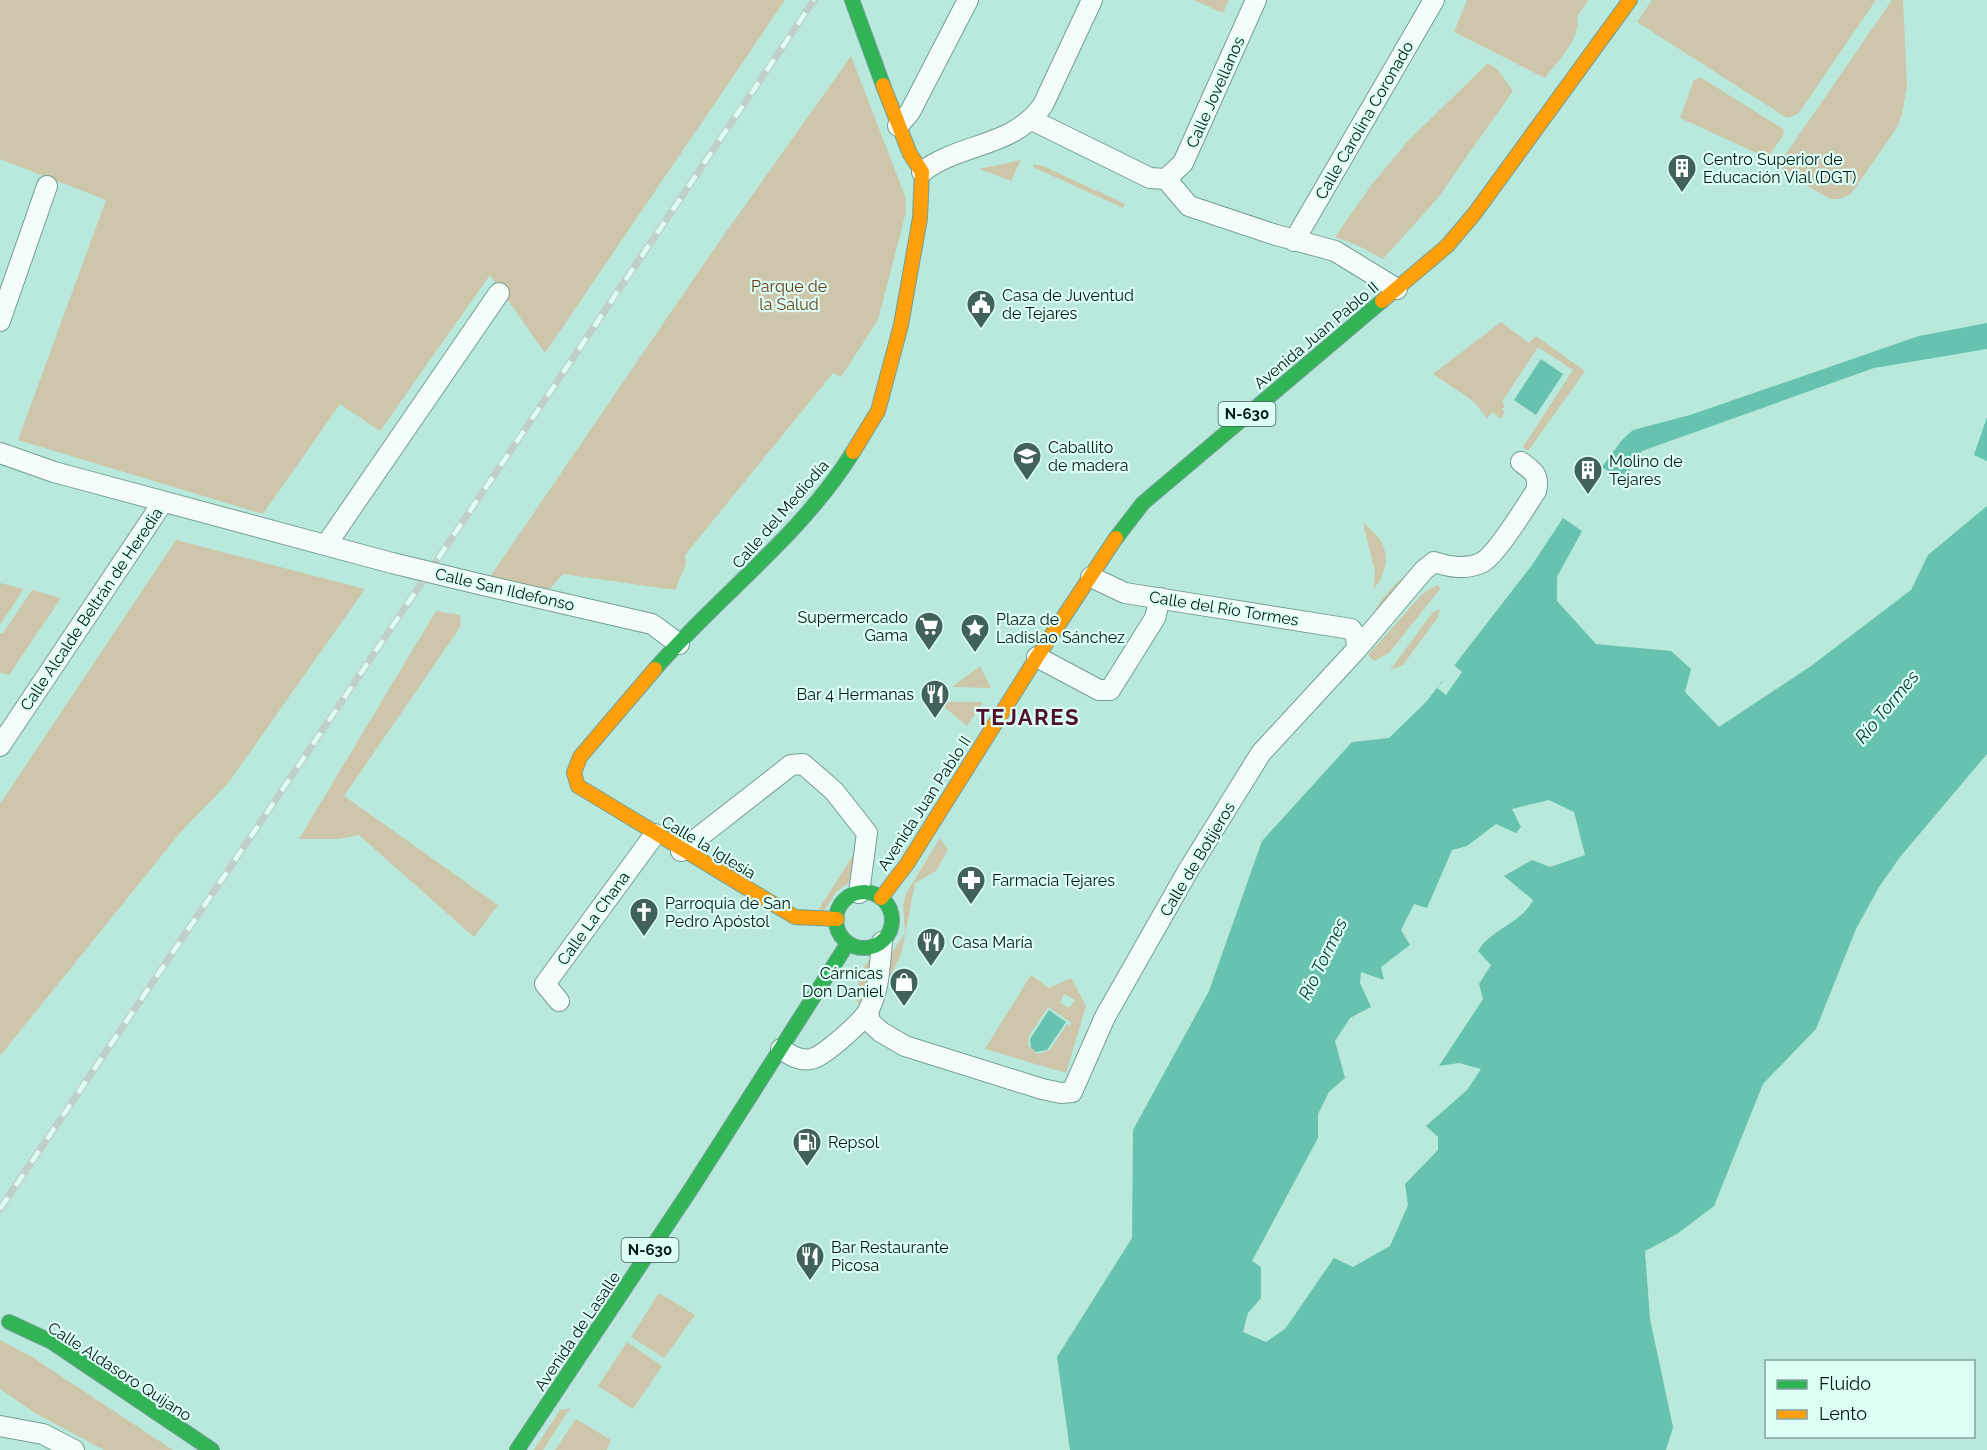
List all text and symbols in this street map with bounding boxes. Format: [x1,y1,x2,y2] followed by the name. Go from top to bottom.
[1182,33,1249,151] street label: Calle Jovellanos
[1311,38,1417,203] street label: Calle Carolina Coronado
[1703,150,1856,187] place label: Centro Superior de Educación Vial (DGT)
[1666,152,1698,194] building icon: Centro Superior de Educación Vial (DGT)
[751,277,827,314] park label: Parque de la Salud
[1250,278,1382,393] street label: Avenida Juan Pablo II
[1002,286,1134,323] place label: Casa de Juventud de Tejares
[965,288,997,330] public building icon: Casa de Juventud de Tejares
[1218,402,1276,426] road number: N-630
[1048,438,1129,475] place label: Caballito de madera
[1011,440,1043,482] school or university icon: Caballito de madera
[1609,452,1683,489] place label: Molino de Tejares
[1572,454,1604,496] building icon: Molino de Tejares
[728,456,833,572] street label: Calle del Mediodía
[16,504,167,714] street label: Calle Alcalde Beltrán de Heredia
[433,564,576,615] street label: Calle San Ildefonso
[1148,587,1300,630] street label: Calle del Río Tormes
[797,608,908,645] place label: Supermercado Gama
[913,610,945,652] supermarket icon: Supermercado Gama
[996,610,1125,647] place label: Plaza de Ladislao Sánchez
[959,612,991,654] place icon: Plaza de Ladislao Sánchez
[1850,666,1923,747] water label: Río Tormes
[919,678,951,720] restaurant icon: Bar 4 Hermanas
[797,685,914,704] place label: Bar 4 Hermanas
[976,704,1080,730] district label: TEJARES
[874,732,975,874] street label: Avenida Juan Pablo II
[1156,799,1239,920] street label: Calle de Botijeros
[658,812,759,883] street label: Calle la Iglesia
[955,864,987,906] pharmacy icon: Farmacia Tejares
[553,868,634,969] street label: Calle La Chana
[992,871,1115,890] place label: Farmacia Tejares
[665,894,791,931] place label: Parroquia de San Pedro Apóstol
[628,896,660,938] church icon: Parroquia de San Pedro Apóstol
[1294,914,1352,1003] water label: Río Tormes
[915,926,947,968] restaurant icon: Casa María
[952,933,1033,952] place label: Casa María
[802,964,884,1001] place label: Cárnicas Don Daniel
[888,966,920,1008] shop icon: Cárnicas Don Daniel
[791,1126,823,1168] fuel station icon: Repsol
[828,1133,880,1152] place label: Repsol
[622,1238,678,1262] road number: N-630
[831,1238,949,1275] place label: Bar Restaurante Picosa
[794,1240,826,1282] restaurant icon: Bar Restaurante Picosa
[531,1268,624,1394] street label: Avenida de Lasalle
[44,1318,195,1425] street label: Calle Aldasoro Quijano
[1765,1360,1975,1438] legend
[1819,1373,1871,1394] text: Fluido
[1819,1403,1867,1424] text: Lento

